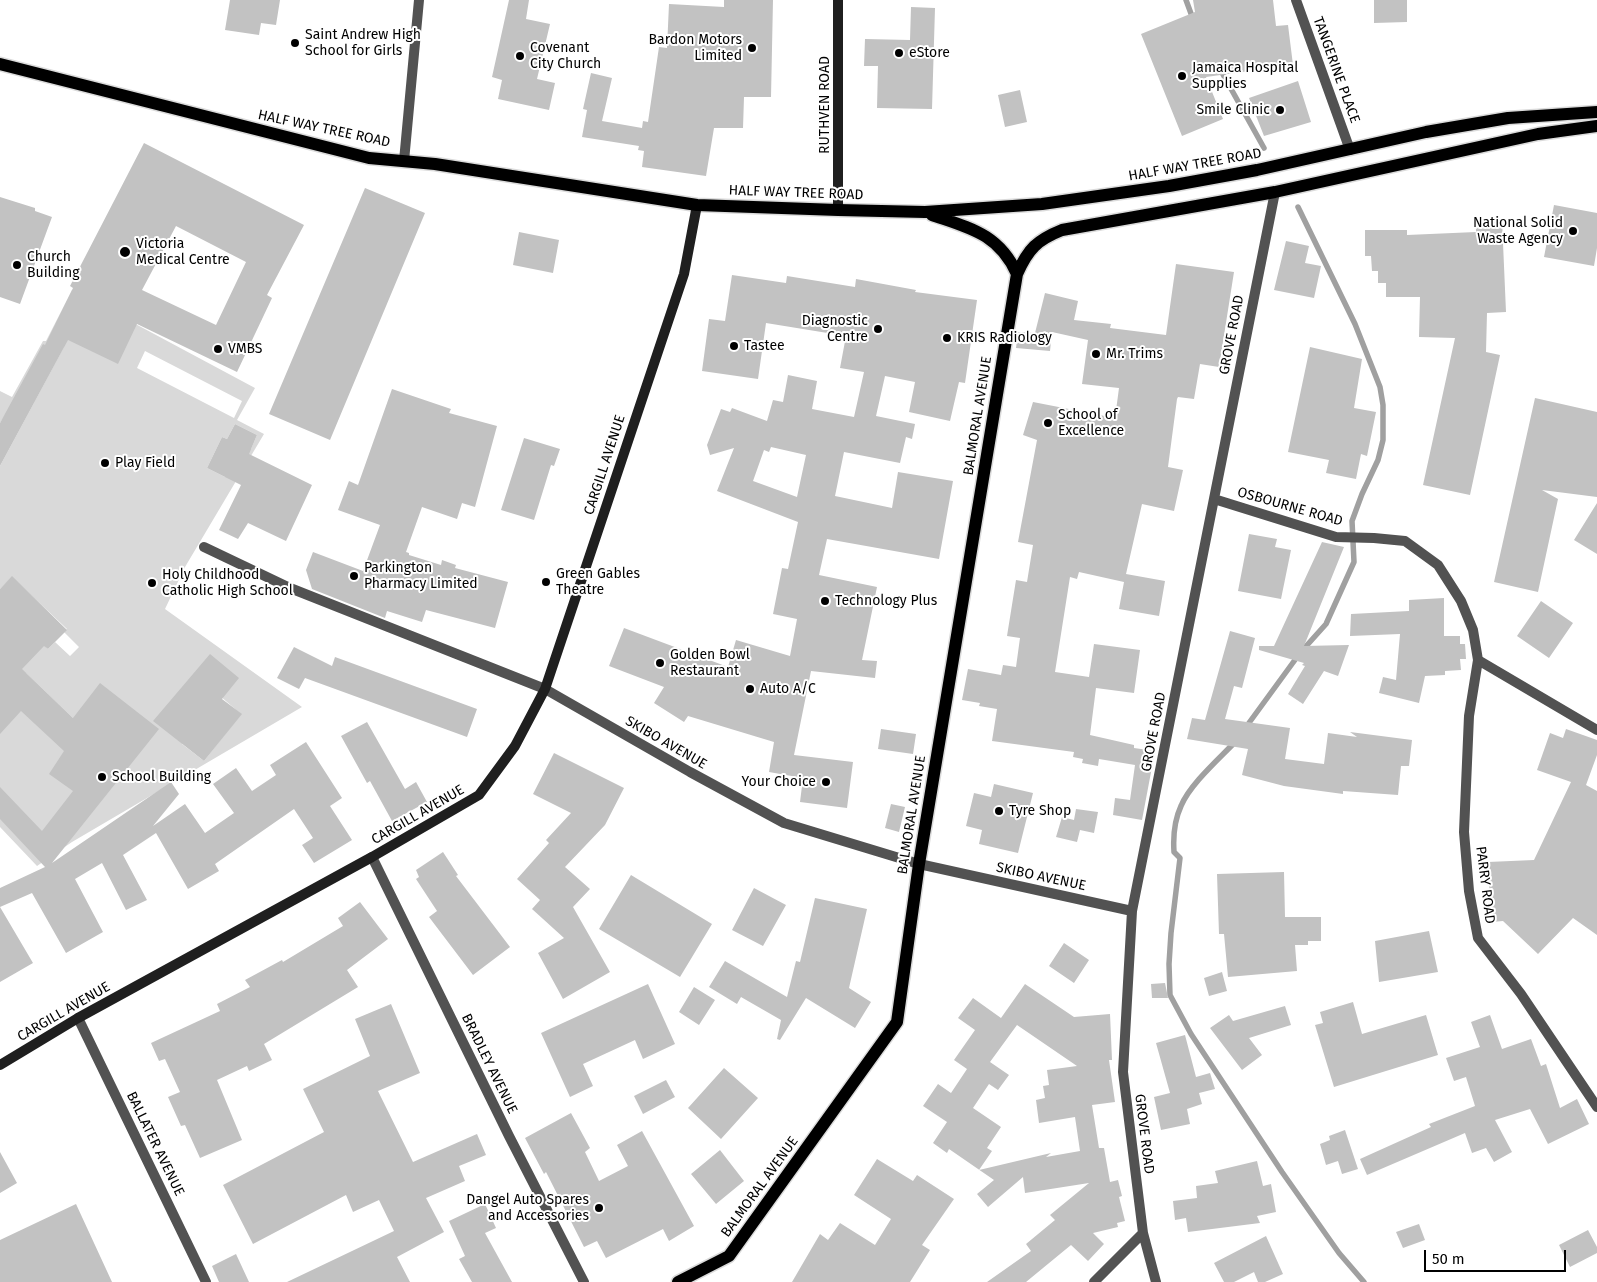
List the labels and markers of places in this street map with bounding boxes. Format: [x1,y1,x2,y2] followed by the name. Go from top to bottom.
[305,27,421,59] place label: Saint Andrew High School for Girls
[649,32,742,64] place label: Bardon Motors Limited
[289,37,301,49] marker: Saint Andrew High School for Girls
[530,40,601,72] place label: Covenant City Church
[746,42,758,54] marker: Bardon Motors Limited
[909,45,950,61] place label: eStore
[893,47,905,59] marker: eStore
[514,50,526,62] marker: Covenant City Church
[1192,60,1298,92] place label: Jamaica Hospital Supplies
[1176,70,1188,82] marker: Jamaica Hospital Supplies
[1196,102,1270,118] place label: Smile Clinic
[1274,104,1286,116] marker: Smile Clinic
[1473,215,1563,248] place label: National Solid Waste Agency
[1567,225,1579,237] marker: National Solid Waste Agency
[136,236,230,268] place label: Victoria Medical Centre
[118,245,132,259] marker: Victoria Medical Centre
[27,249,79,282] place label: Church Building
[11,259,23,271] marker: Church Building
[802,313,868,346] place label: Diagnostic Centre
[872,323,884,335] marker: Diagnostic Centre
[957,330,1052,346] place label: KRIS Radiology
[941,332,953,344] marker: KRIS Radiology
[744,338,785,354] place label: Tastee
[728,340,740,352] marker: Tastee
[228,341,262,357] place label: VMBS
[212,343,224,355] marker: VMBS
[1106,346,1163,362] place label: Mr. Trims
[1090,348,1102,360] marker: Mr. Trims
[1058,407,1124,440] place label: School of Excellence
[1042,417,1054,429] marker: School of Excellence
[115,455,175,471] place label: Play Field
[99,457,111,469] marker: Play Field
[364,560,478,592] place label: Parkington Pharmacy Limited
[556,566,640,598] place label: Green Gables Theatre
[162,567,293,600] place label: Holy Childhood Catholic High School
[348,570,360,582] marker: Parkington Pharmacy Limited
[540,576,552,588] marker: Green Gables Theatre
[146,577,158,589] marker: Holy Childhood Catholic High School
[835,593,937,609] place label: Technology Plus
[819,595,831,607] marker: Technology Plus
[670,647,750,680] place label: Golden Bowl Restaurant
[654,657,666,669] marker: Golden Bowl Restaurant
[760,681,816,697] place label: Auto A/C
[744,683,756,695] marker: Auto A/C
[112,769,211,785] place label: School Building
[96,771,108,783] marker: School Building
[742,774,816,790] place label: Your Choice
[820,776,832,788] marker: Your Choice
[1009,803,1071,819] place label: Tyre Shop
[993,805,1005,817] marker: Tyre Shop
[466,1192,589,1224] place label: Dangel Auto Spares and Accessories
[593,1202,605,1214] marker: Dangel Auto Spares and Accessories

